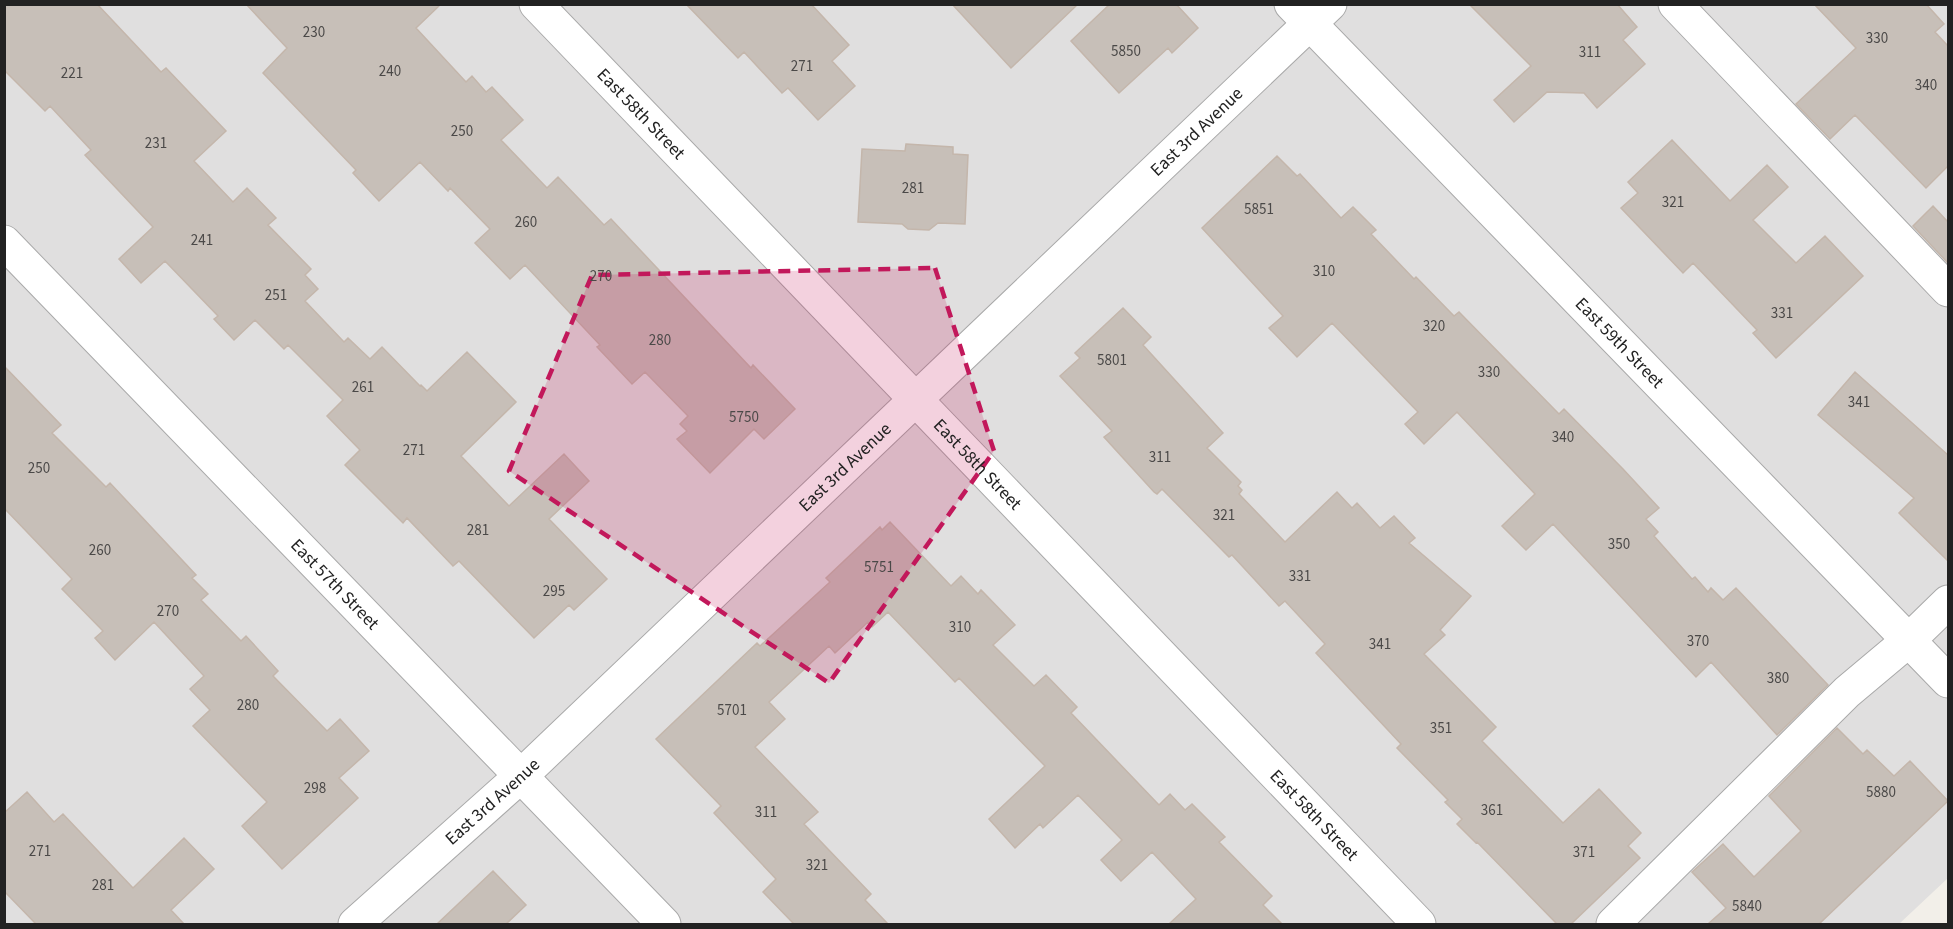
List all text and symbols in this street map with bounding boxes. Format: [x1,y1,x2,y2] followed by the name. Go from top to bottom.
[303,22,325,43] house number: 230
[1866,28,1888,49] house number: 330
[1111,41,1141,62] house number: 5850
[1579,42,1601,63] house number: 311
[791,56,813,77] house number: 271
[379,61,401,82] house number: 240
[591,62,691,165] street label: East 58th Street
[61,63,83,84] house number: 221
[1915,75,1937,96] house number: 340
[1145,81,1248,182] street label: East 3rd Avenue
[451,121,473,142] house number: 250
[145,133,167,154] house number: 231
[902,178,924,199] house number: 281
[1662,192,1684,213] house number: 321
[1244,199,1274,220] house number: 5851
[515,212,537,233] house number: 260
[191,230,213,251] house number: 241
[1313,261,1335,282] house number: 310
[590,266,612,287] house number: 270
[265,285,287,306] house number: 251
[1570,292,1670,394] street label: East 59th Street
[1771,303,1793,324] house number: 331
[1423,316,1445,337] house number: 320
[649,330,671,351] house number: 280
[1097,350,1127,371] house number: 5801
[1478,362,1500,383] house number: 330
[352,377,374,398] house number: 261
[1848,392,1870,413] house number: 341
[729,407,759,428] house number: 5750
[928,413,1028,516] street label: East 58th Street
[793,417,897,517] street label: East 3rd Avenue
[1552,427,1574,448] house number: 340
[403,440,425,461] house number: 271
[1149,447,1171,468] house number: 311
[28,458,50,479] house number: 250
[1213,505,1235,526] house number: 321
[467,520,489,541] house number: 281
[285,533,385,635] street label: East 57th Street
[1608,534,1630,555] house number: 350
[89,540,111,561] house number: 260
[864,557,894,578] house number: 5751
[1289,566,1311,587] house number: 331
[543,581,565,602] house number: 295
[157,601,179,622] house number: 270
[949,617,971,638] house number: 310
[1687,631,1709,652] house number: 370
[1369,634,1391,655] house number: 341
[1767,668,1789,689] house number: 380
[237,695,259,716] house number: 280
[717,700,747,721] house number: 5701
[1430,718,1452,739] house number: 351
[439,752,545,851] street label: East 3rd Avenue
[1264,764,1364,866] street label: East 58th Street
[304,778,326,799] house number: 298
[1866,782,1896,803] house number: 5880
[1481,800,1503,821] house number: 361
[755,802,777,823] house number: 311
[29,841,51,862] house number: 271
[1573,842,1595,863] house number: 371
[806,855,828,876] house number: 321
[92,875,114,896] house number: 281
[1732,896,1762,917] house number: 5840

